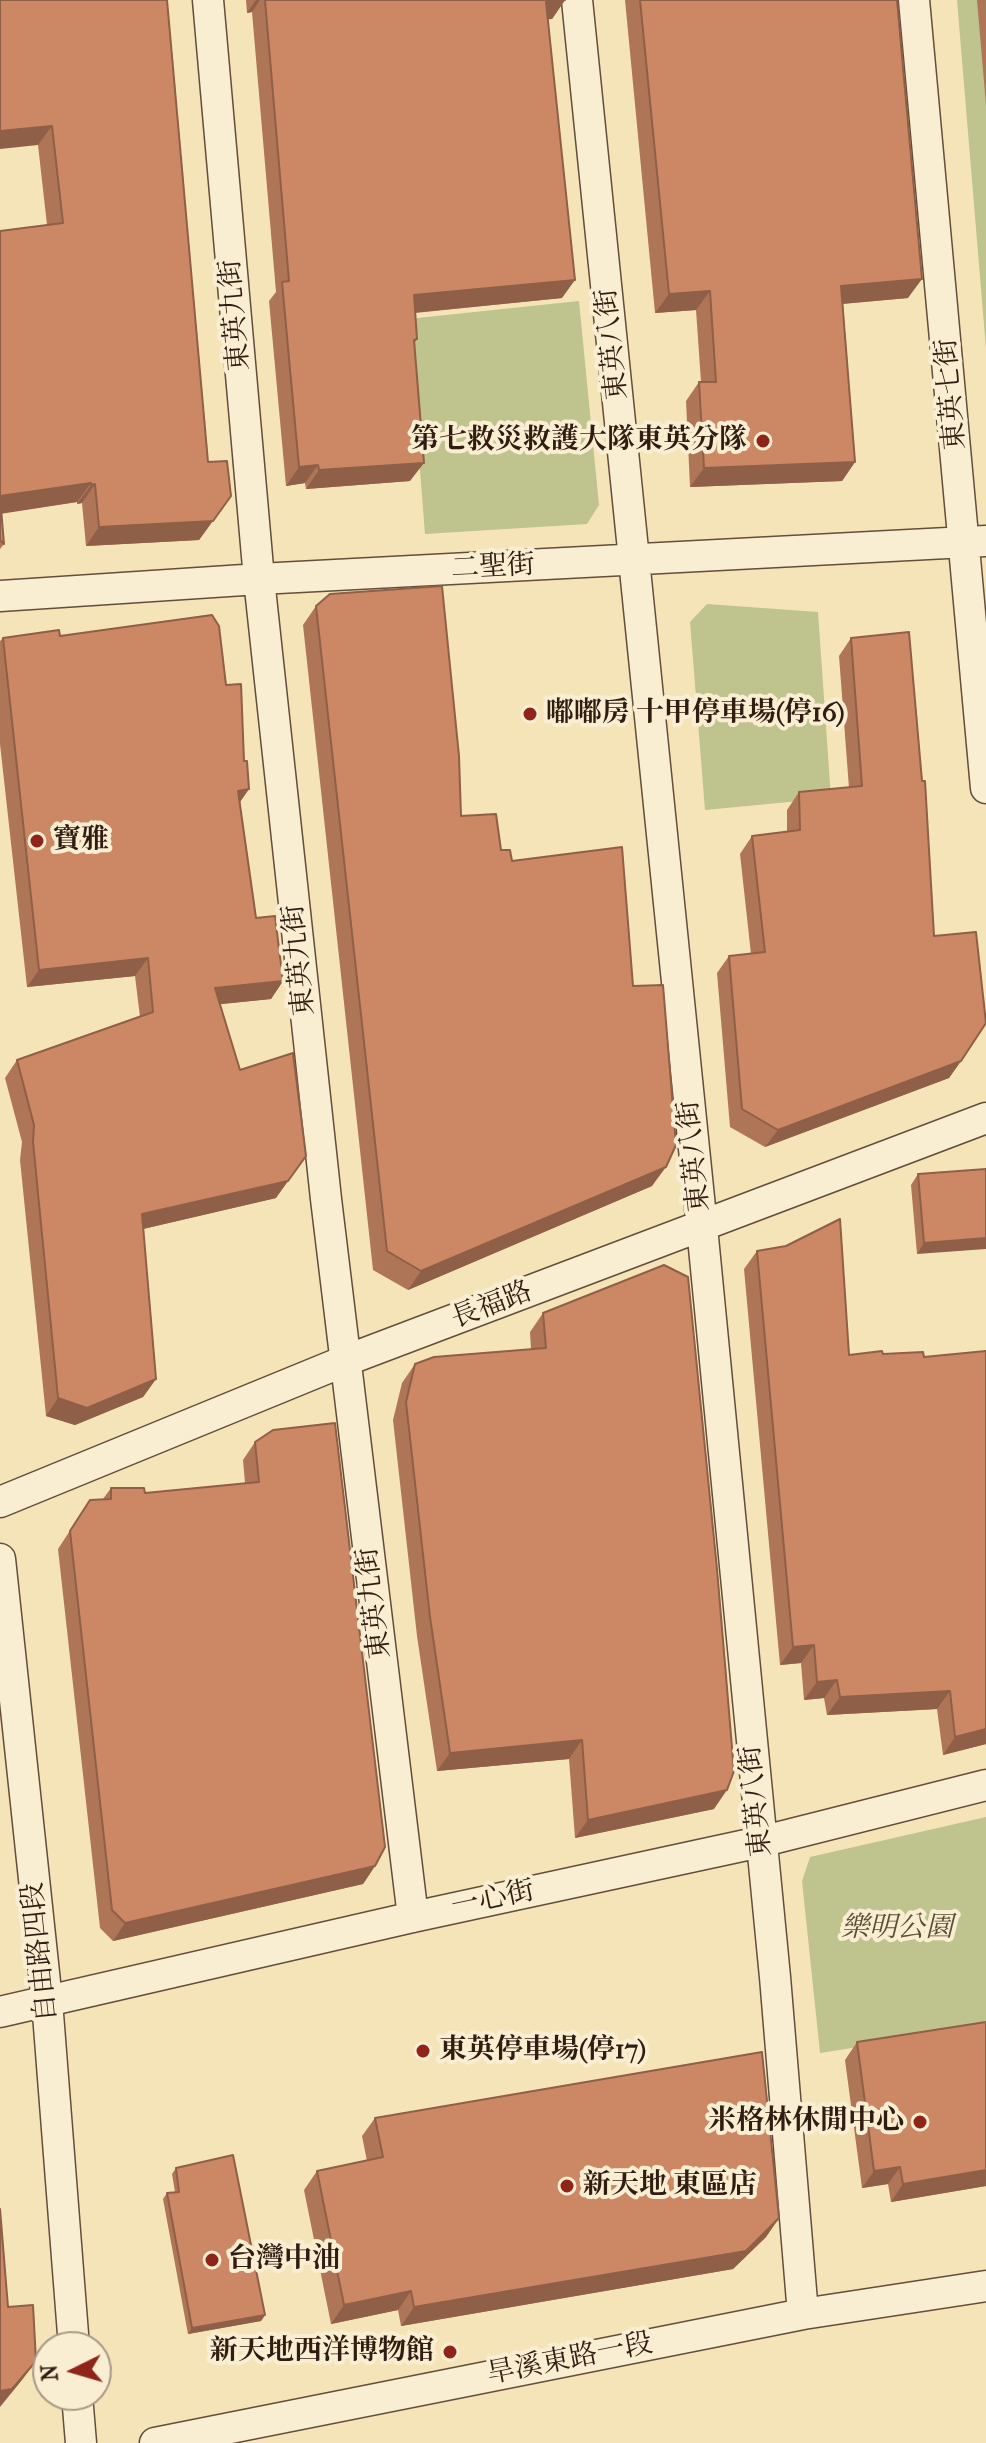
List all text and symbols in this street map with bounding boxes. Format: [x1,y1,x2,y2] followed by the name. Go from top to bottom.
[214,258,258,372] street label: 東英九街
[590,287,636,401] street label: 東英八街
[930,337,974,451] street label: 東英七街
[411,424,747,458] place label: 第七救災救護大隊東英分隊
[754,432,772,450] marker: 第七救災救護大隊東英分隊
[450,549,536,587] street label: 二聖街
[546,697,845,731] place label: 嘟嘟房 十甲停車場(停16)
[521,705,539,723] marker: 嘟嘟房 十甲停車場(停16)
[53,824,109,858] place label: 寶雅
[28,832,46,850] marker: 寶雅
[277,903,323,1017] street label: 東英九街
[672,1099,718,1213] street label: 東英八街
[447,1275,537,1337] street label: 長福路
[352,1545,398,1661] street label: 東英九街
[734,1744,780,1858] street label: 東英八街
[448,1875,538,1925] street label: 一心街
[17,1881,65,2023] street label: 自由路四段
[841,1912,953,1946] park label: 樂明公園
[439,2034,646,2068] place label: 東英停車場(停17)
[414,2042,432,2060] marker: 東英停車場(停17)
[708,2105,904,2139] place label: 米格林休閒中心
[911,2113,929,2131] marker: 米格林休閒中心
[583,2169,757,2203] place label: 新天地 東區店
[558,2177,576,2195] marker: 新天地 東區店
[228,2243,340,2277] place label: 台灣中油
[203,2251,221,2269] marker: 台灣中油
[484,2327,656,2393] street label: 旱溪東路一段
[32,2331,112,2411] north arrow
[210,2335,434,2369] place label: 新天地西洋博物館
[441,2343,459,2361] marker: 新天地西洋博物館
[36,2363,64,2382] text: N

